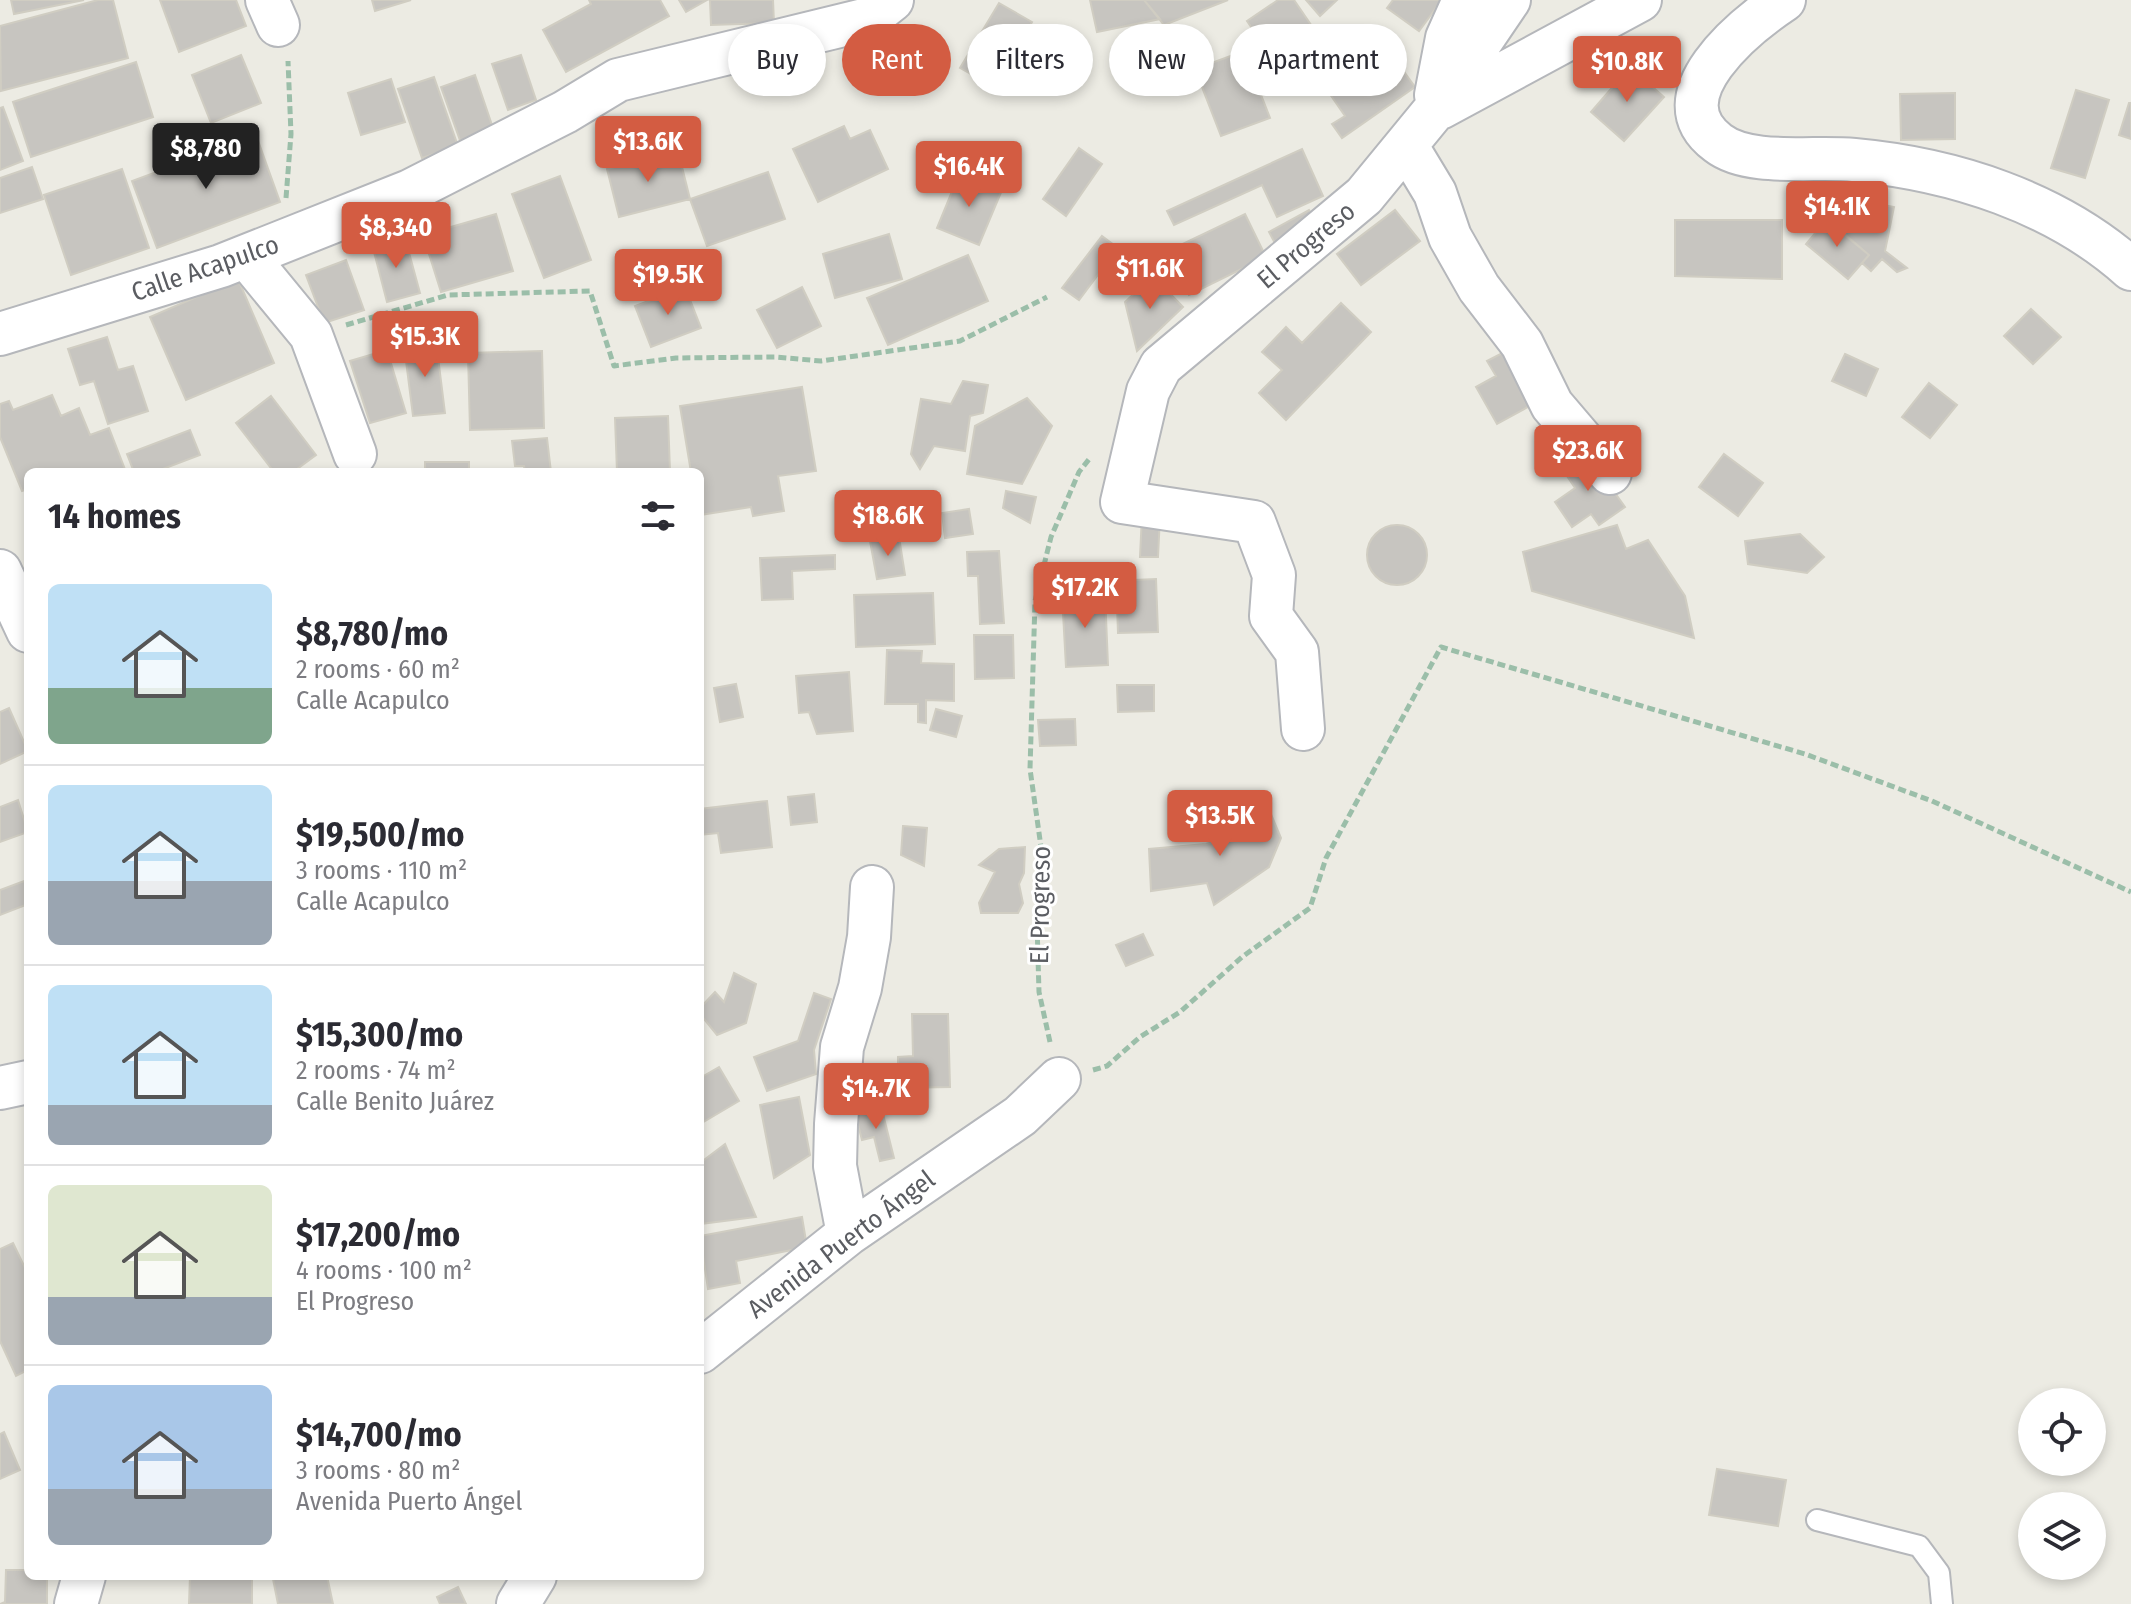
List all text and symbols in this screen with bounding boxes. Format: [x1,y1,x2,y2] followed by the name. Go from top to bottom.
[728,24,826,96] chip: Buy
[842,24,951,96] chip: Rent
[967,24,1093,96] chip: Filters
[1109,24,1214,96] chip: New
[1230,24,1407,96] chip: Apartment
[1562,36,1692,104] pin: $10.8K
[1591,46,1663,77] text: $10.8K
[583,116,713,184] pin: $13.6K
[141,123,271,191] pin: $8,780
[613,126,683,157] text: $13.6K
[170,133,242,164] text: $8,780
[904,141,1034,209] pin: $16.4K
[934,151,1004,182] text: $16.4K
[1772,181,1902,249] pin: $14.1K
[1804,191,1870,222] text: $14.1K
[1251,195,1362,295] street label: El Progreso
[331,202,461,270] pin: $8,340
[360,212,432,243] text: $8,340
[127,229,283,308] street label: Calle Acapulco
[1085,243,1215,311] pin: $11.6K
[603,249,733,317] pin: $19.5K
[1116,253,1184,284] text: $11.6K
[633,259,703,290] text: $19.5K
[360,311,490,379] pin: $15.3K
[390,321,460,352] text: $15.3K
[1523,425,1653,493] pin: $23.6K
[1552,435,1624,466] text: $23.6K
[823,490,953,558] pin: $18.6K
[636,494,680,538] icon: filters
[48,496,181,537] text: 14 homes
[852,500,924,531] text: $18.6K
[1020,562,1150,630] pin: $17.2K
[1051,572,1119,603] text: $17.2K
[296,613,448,654] text: $8,780/mo
[112,616,208,712] icon: home
[296,654,460,685] text: 2 rooms · 60 m²
[296,685,450,716] text: Calle Acapulco
[1155,790,1285,858] pin: $13.5K
[1185,800,1255,831] text: $13.5K
[296,814,465,855] text: $19,500/mo
[112,817,208,913] icon: home
[1024,846,1057,964] street label: El Progreso
[296,855,467,886] text: 3 rooms · 110 m²
[296,886,450,917] text: Calle Acapulco
[296,1014,463,1055] text: $15,300/mo
[112,1017,208,1113] icon: home
[296,1055,456,1086] text: 2 rooms · 74 m²
[811,1063,941,1131] pin: $14.7K
[842,1073,910,1104] text: $14.7K
[296,1086,494,1117] text: Calle Benito Juárez
[742,1164,941,1325] street label: Avenida Puerto Ángel
[296,1214,460,1255] text: $17,200/mo
[112,1217,208,1313] icon: home
[296,1255,472,1286] text: 4 rooms · 100 m²
[296,1286,414,1317] text: El Progreso
[2018,1388,2106,1580] map controls
[2018,1388,2106,1476] button: locate
[296,1414,462,1455] text: $14,700/mo
[112,1417,208,1513] icon: home
[296,1455,460,1486] text: 3 rooms · 80 m²
[296,1486,522,1517] text: Avenida Puerto Ángel
[2018,1492,2106,1580] button: layers

